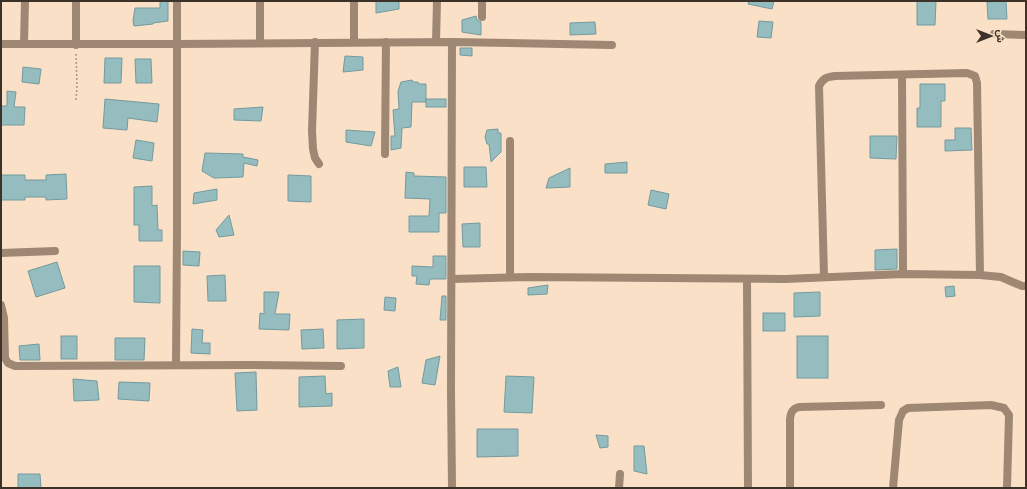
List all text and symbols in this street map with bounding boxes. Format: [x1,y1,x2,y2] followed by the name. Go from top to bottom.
[971,16,1011,56] north arrow
[994,29,1007,43] text: ش

